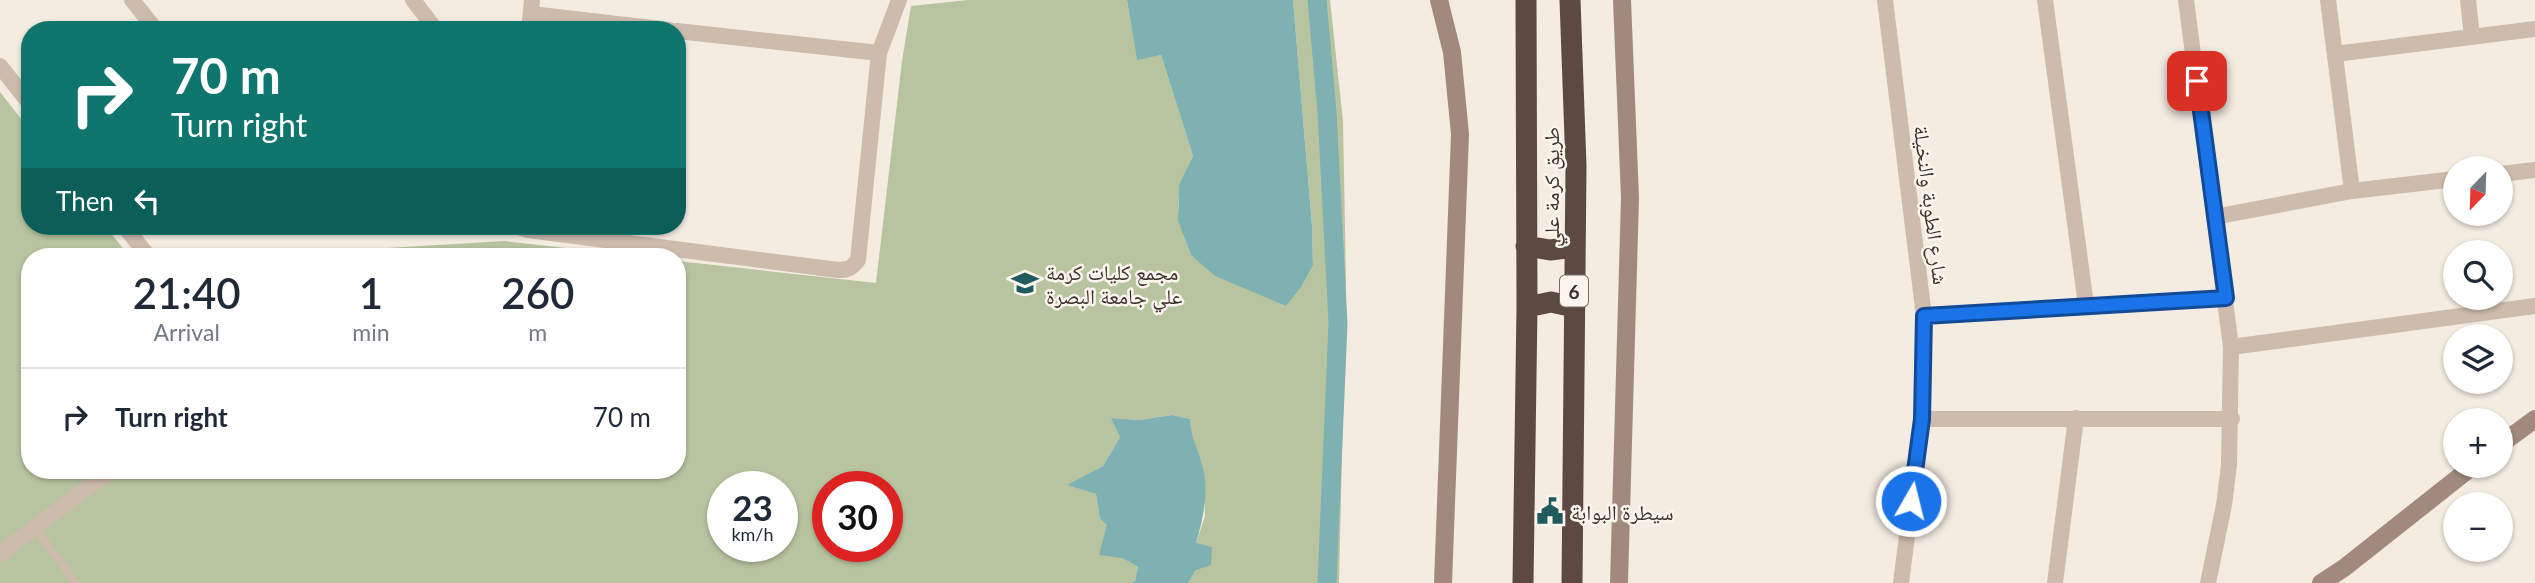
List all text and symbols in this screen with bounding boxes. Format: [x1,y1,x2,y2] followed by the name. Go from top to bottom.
[171,46,281,104] text: 70 m
[56,49,147,140] icon: right
[2167,51,2227,111] pin
[2178,62,2216,100] icon: arrive
[171,105,307,144] text: Turn right
[1908,124,1954,286] street label: شارع الطوبة والنخيلة
[1538,127,1568,247] street label: طريق كرمة علي
[2443,156,2513,226] north arrow
[2443,156,2513,562] map controls
[128,182,166,220] icon: left
[56,185,114,217] text: Then
[2443,240,2513,310] button: search
[1046,259,1183,313] place label: مجمع كليات كرمة علي جامعة البصرة
[133,268,241,318] text: 21:40
[359,268,383,318] text: 1
[501,268,574,318] text: 260
[1010,268,1040,298] school or university icon: مجمع كليات كرمة علي جامعة البصرة
[1560,276,1588,306] road number: 6
[154,318,220,346] text: Arrival
[352,318,390,346] text: min
[528,318,547,346] text: m
[2443,324,2513,394] button: layers
[56,398,94,436] icon: right
[115,401,228,433] text: Turn right
[593,401,651,433] text: 70 m
[2443,408,2513,478] button: +
[1874,464,1948,538] position arrow
[812,471,903,562] speed limit sign: 30
[732,486,773,528] text: 23
[2443,492,2513,562] button: −
[1535,496,1565,526] public building icon: سيطرة البوابة
[1571,499,1674,524] place label: سيطرة البوابة
[731,523,774,545] text: km/h

